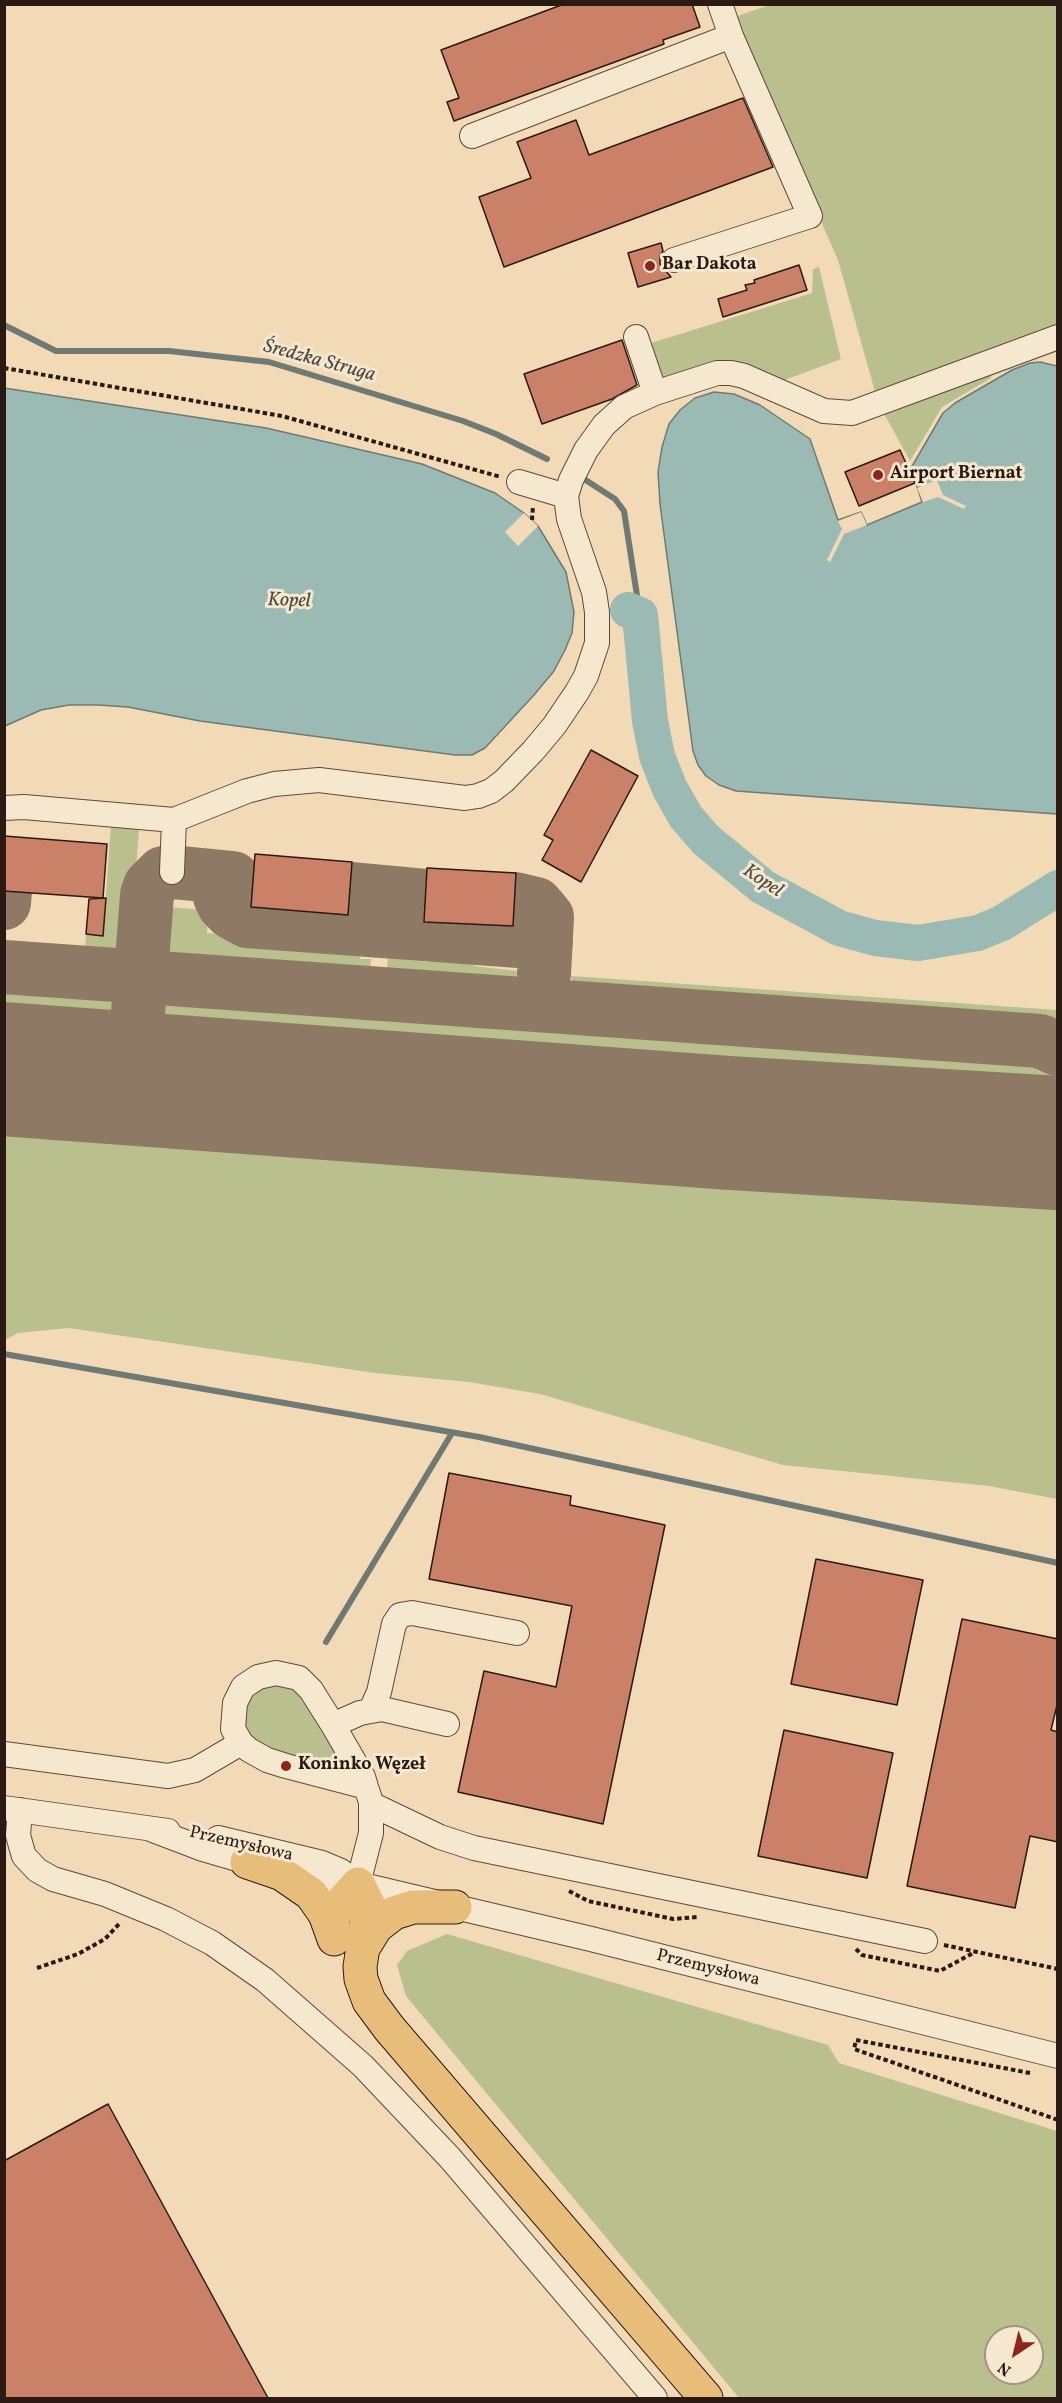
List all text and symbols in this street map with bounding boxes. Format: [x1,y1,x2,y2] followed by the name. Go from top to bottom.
[662,255,757,277] place label: Bar Dakota
[643,259,657,273] marker: Bar Dakota
[260,336,378,388] water label: Średzka Struga
[890,464,1022,486] place label: Airport Biernat
[871,468,885,482] marker: Airport Biernat
[267,589,311,615] water label: Kopel
[737,860,787,904] water label: Kopel
[298,1755,425,1777] place label: Koninko Węzeł
[279,1759,293,1773] marker: Koninko Węzeł
[187,1823,295,1867] street label: Przemysłowa
[654,1946,762,1992] street label: Przemysłowa
[984,2325,1044,2385] north arrow
[994,2356,1016,2380] text: N

